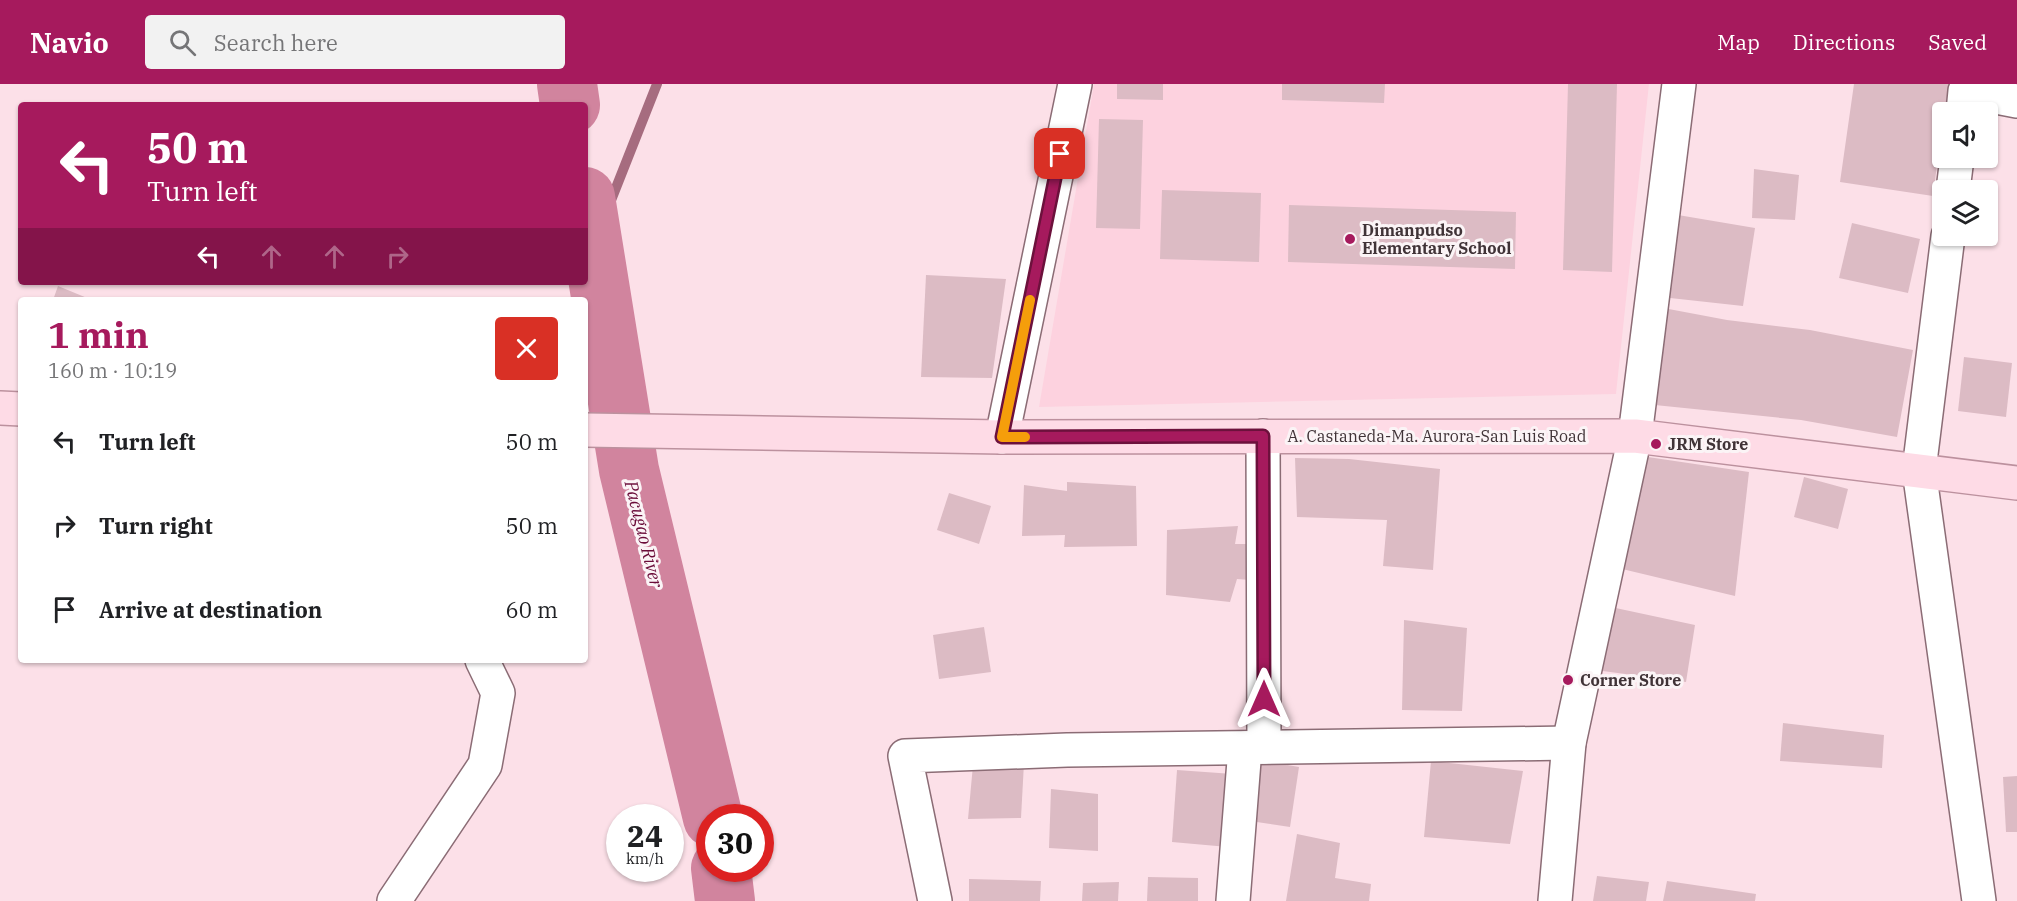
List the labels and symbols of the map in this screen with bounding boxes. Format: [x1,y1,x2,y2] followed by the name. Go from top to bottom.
[1034,128,1085,179] pin
[1362,220,1511,258] place label: Dimanpudso Elementary School
[1343,232,1357,246] marker: Dimanpudso Elementary School
[1287,426,1587,446] street label: A. Castaneda-Ma. Aurora-San Luis Road
[1668,434,1748,454] place label: JRM Store
[1649,437,1663,451] marker: JRM Store
[619,477,669,591] water label: Pacugao River
[1232,667,1296,731] position arrow
[1580,670,1681,690] place label: Corner Store
[1561,673,1575,687] marker: Corner Store
[696,804,774,882] speed limit sign: 30

